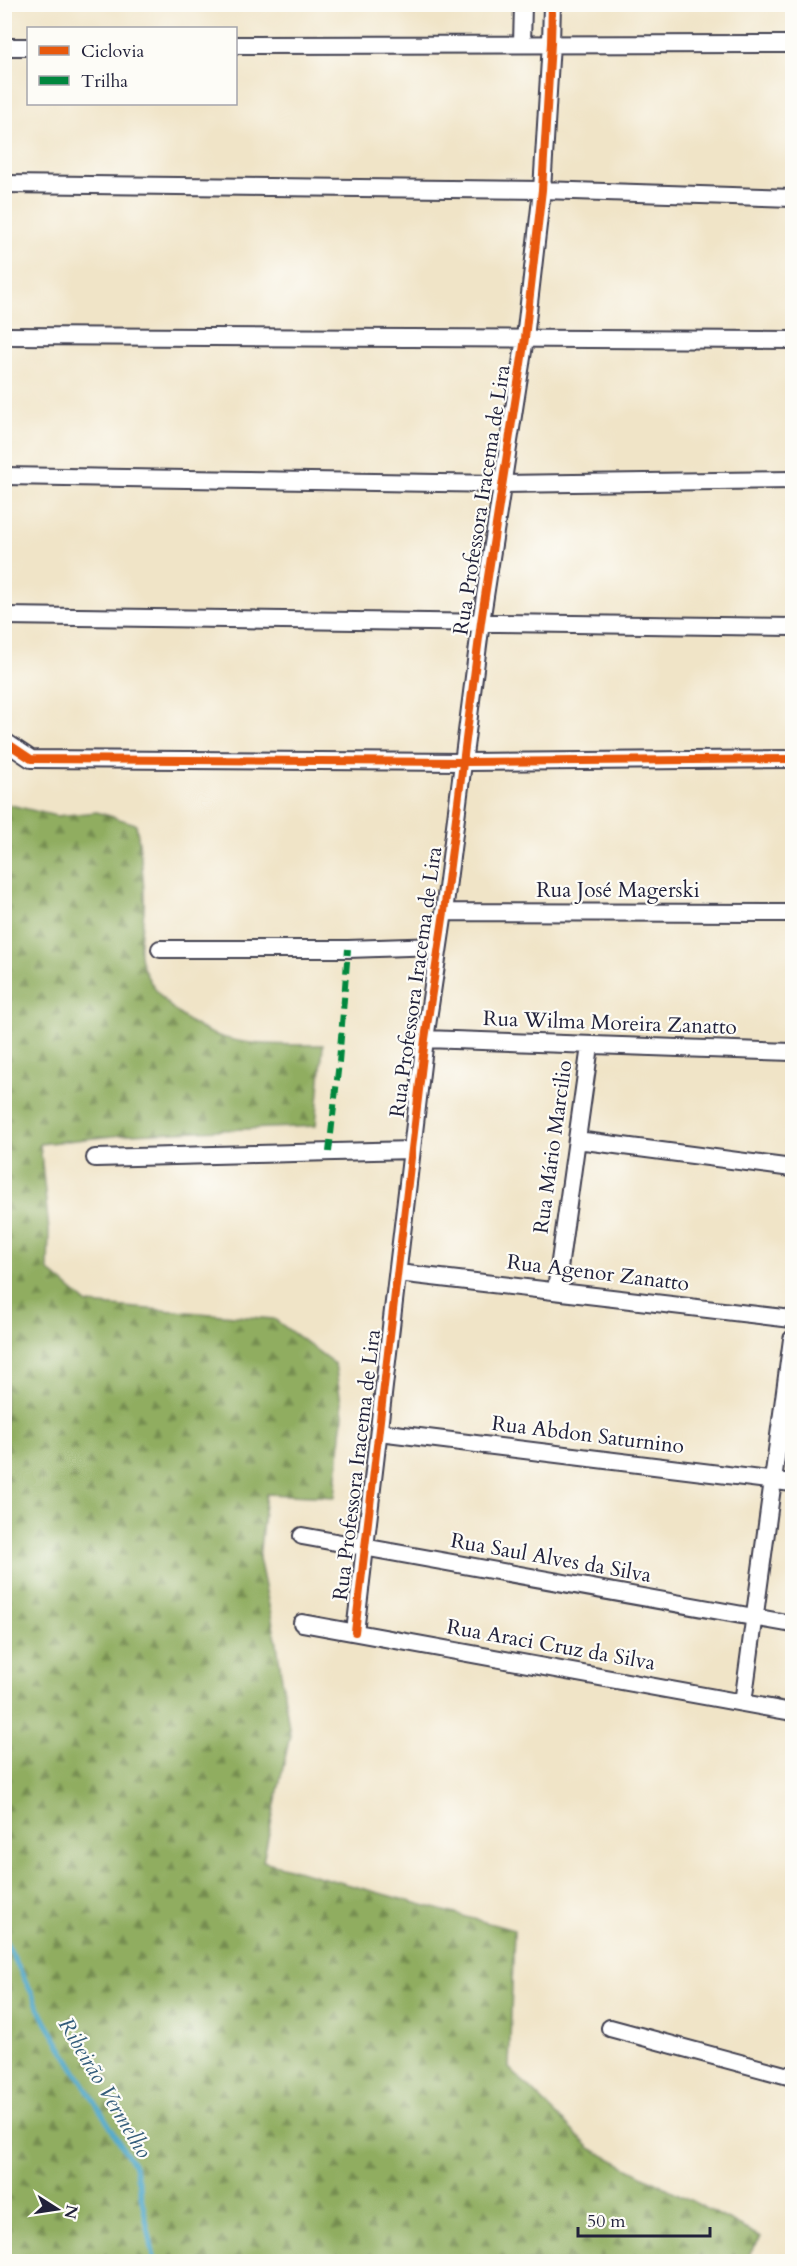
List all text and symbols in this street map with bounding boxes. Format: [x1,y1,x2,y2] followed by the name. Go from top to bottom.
[27,27,237,105] legend
[81,39,145,64] text: Ciclovia
[81,69,128,94] text: Trilha
[446,363,518,637] street label: Rua Professora Iracema de Lira
[383,845,449,1119] street label: Rua Professora Iracema de Lira
[536,876,700,905] street label: Rua José Magerski
[483,1004,737,1042] street label: Rua Wilma Moreira Zanatto
[526,1058,580,1236] street label: Rua Mário Marcilio
[505,1247,691,1299] street label: Rua Agenor Zanatto
[326,1328,388,1602] street label: Rua Professora Iracema de Lira
[490,1409,686,1461] street label: Rua Abdon Saturnino
[448,1526,654,1590] street label: Rua Saul Alves da Silva
[444,1612,658,1678] street label: Rua Araci Cruz da Silva
[51,2012,159,2164] water label: Ribeirão Vermelho
[27,2179,87,2239] north arrow
[578,2200,710,2238] scale bar
[58,2203,83,2221] text: N
[587,2209,626,2234] text: 50 m

